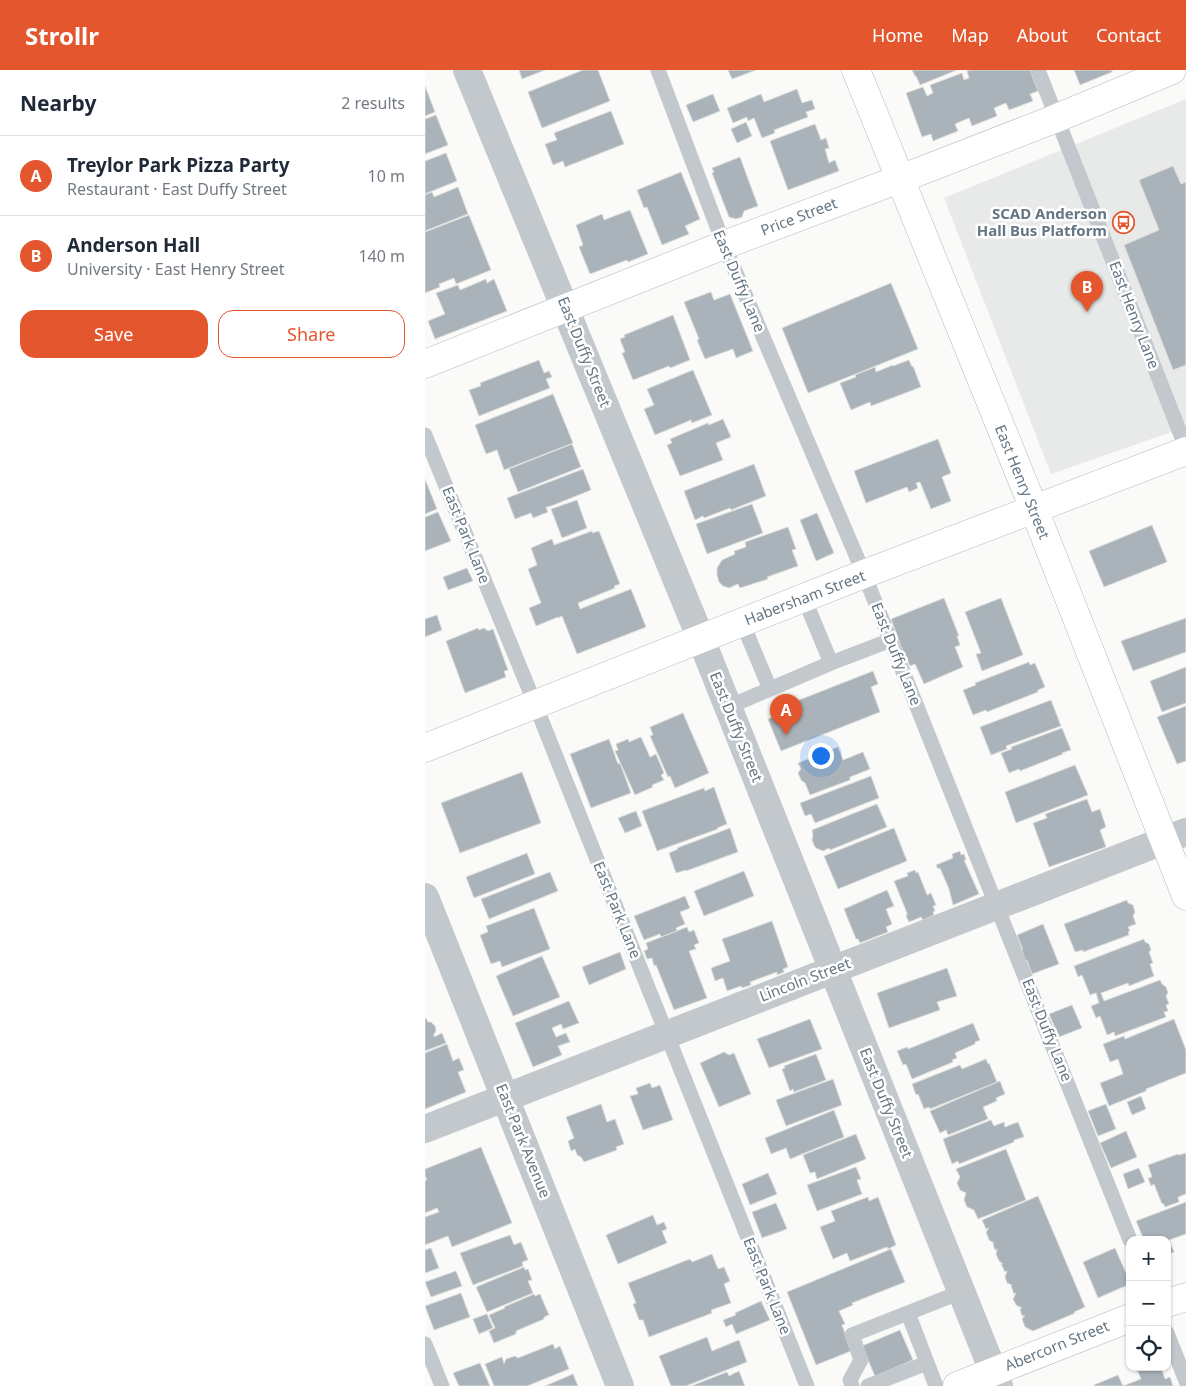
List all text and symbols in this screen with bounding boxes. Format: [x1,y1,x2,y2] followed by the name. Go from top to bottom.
[25,19,99,52] text: Strollr
[872,23,923,47] text: Home
[951,23,989,47] text: Map
[1017,23,1068,47] text: About
[1096,23,1161,47] text: Contact
[20,89,96,117] text: Nearby
[341,92,405,114] text: 2 results
[67,152,290,178] text: Treylor Park Pizza Party
[30,165,42,187] text: A
[368,165,405,187] text: 10 m
[67,178,287,200] text: Restaurant · East Duffy Street
[757,192,840,240] street label: Price Street
[977,203,1107,240] place label: SCAD Anderson Hall Bus Platform
[1111,211,1135,235] bus stop icon: SCAD Anderson Hall Bus Platform
[709,226,770,335] street label: East Duffy Lane
[67,232,200,258] text: Anderson Hall
[31,245,41,267] text: B
[358,245,405,267] text: 140 m
[67,258,285,280] text: University · East Henry Street
[1105,258,1165,371] street label: East Henry Lane
[1071,271,1103,312] pin: B
[554,294,616,410] street label: East Duffy Street
[20,310,208,358] button: Save
[218,310,405,358] button: Share
[991,421,1055,542] street label: East Henry Street
[438,483,495,586] street label: East Park Lane
[741,565,869,629] street label: Habersham Street
[867,599,927,708] street label: East Duffy Lane
[706,669,768,785] street label: East Duffy Street
[770,694,802,735] pin: A
[808,743,834,769] your location
[589,858,646,961] street label: East Park Lane
[756,952,854,1006] street label: Lincoln Street
[1018,975,1078,1084] street label: East Duffy Lane
[856,1045,918,1161] street label: East Duffy Street
[492,1081,556,1201] street label: East Park Avenue
[739,1234,796,1337] street label: East Park Lane
[1126,1236,1171,1371] map controls
[1126,1236,1171,1281] button: +
[1126,1281,1171,1326] button: −
[1002,1315,1112,1375] street label: Abercorn Street
[1126,1326,1171,1371] button: locate

